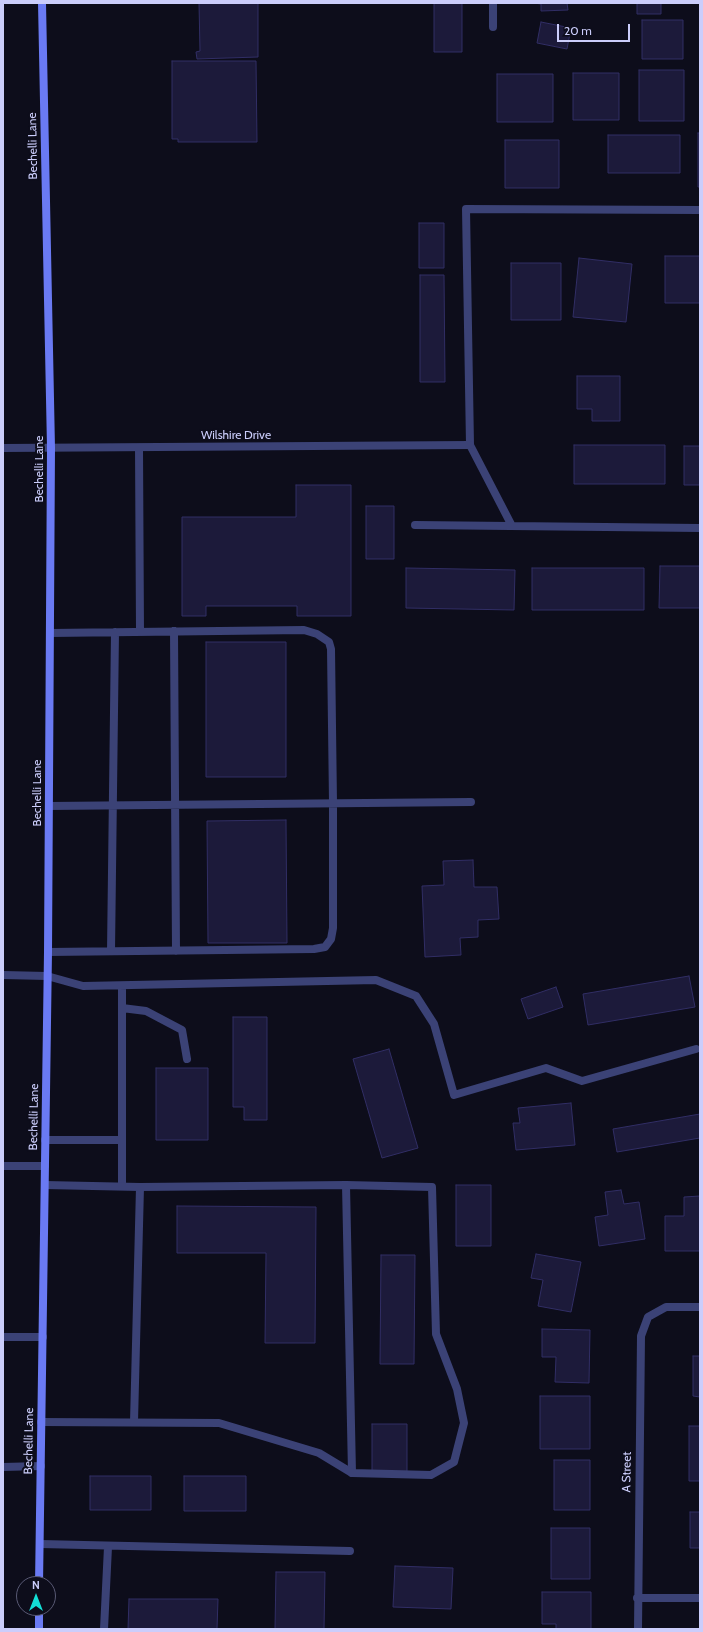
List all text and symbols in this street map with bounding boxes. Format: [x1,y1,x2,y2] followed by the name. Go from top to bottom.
[559,16,632,42] scale bar
[564,23,592,38] text: 20 m
[25,112,41,180] street label: Bechelli Lane
[201,428,271,442] street label: Wilshire Drive
[32,436,46,502] street label: Bechelli Lane
[30,760,44,826] street label: Bechelli Lane
[26,1083,42,1151] street label: Bechelli Lane
[21,1407,37,1475] street label: Bechelli Lane
[619,1451,635,1493] street label: A Street
[16,1576,56,1616] north arrow
[32,1578,40,1592] text: N

